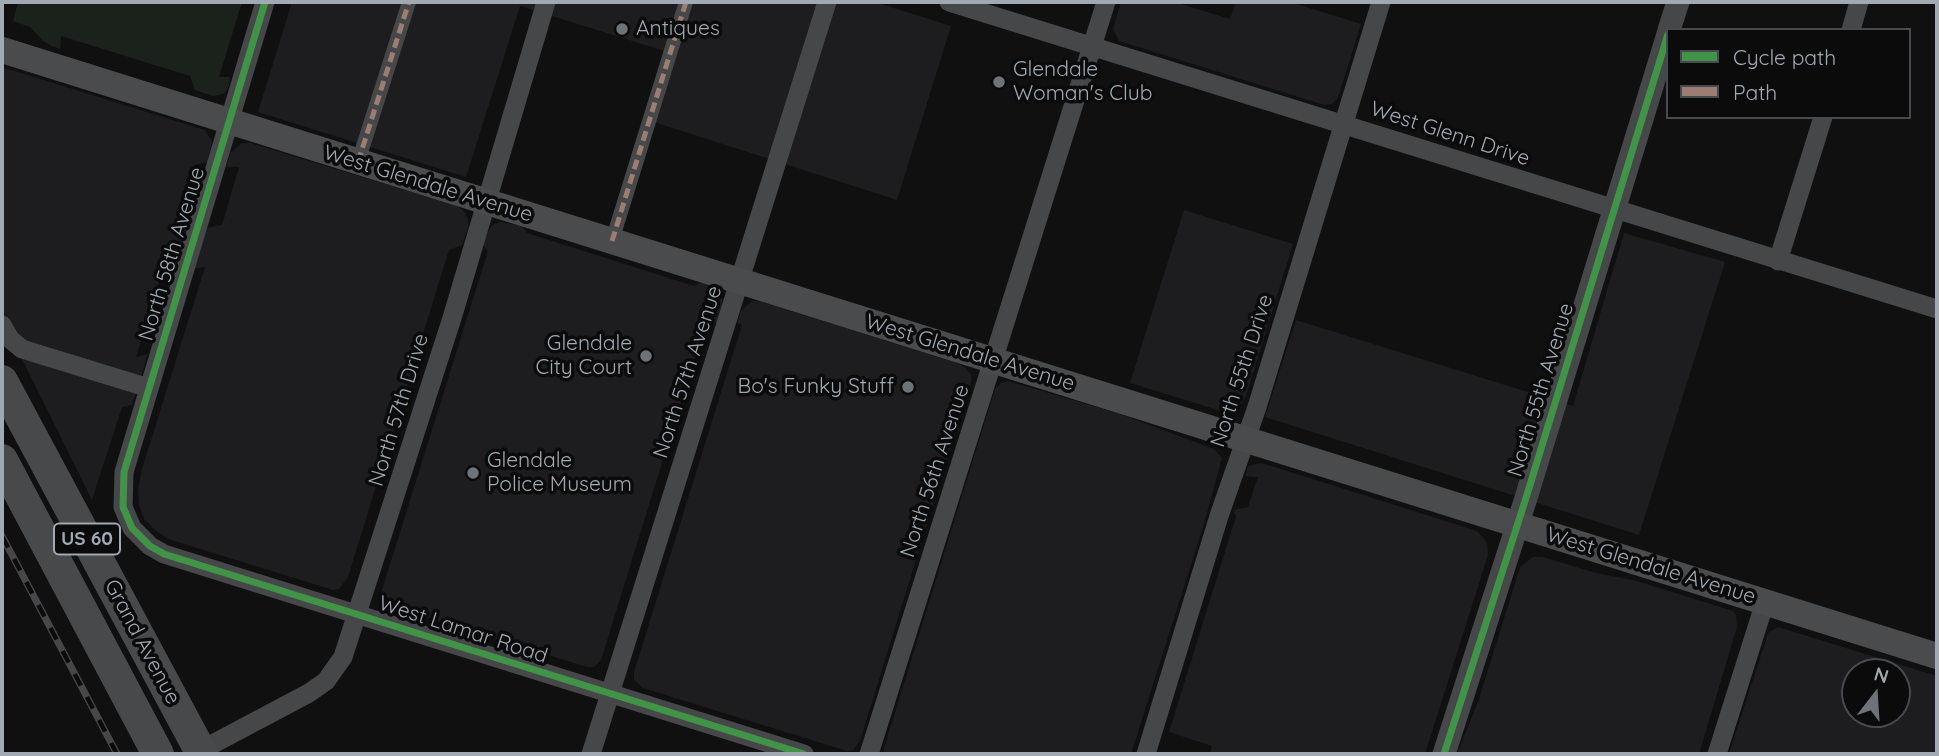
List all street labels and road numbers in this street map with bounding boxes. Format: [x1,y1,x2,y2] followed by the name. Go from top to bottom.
[1367,96,1533,172] street label: West Glenn Drive
[320,140,536,228] street label: West Glendale Avenue
[134,164,210,344] street label: North 58th Avenue
[648,283,728,461] street label: North 57th Avenue
[1205,291,1279,451] street label: North 55th Drive
[1503,300,1579,480] street label: North 55th Avenue
[862,309,1078,397] street label: West Glendale Avenue
[364,331,434,489] street label: North 57th Drive
[895,381,975,561] street label: North 56th Avenue
[1543,522,1759,610] street label: West Glendale Avenue
[54,524,120,554] road number: US 60
[99,575,185,709] street label: Grand Avenue
[375,591,551,669] street label: West Lamar Road

